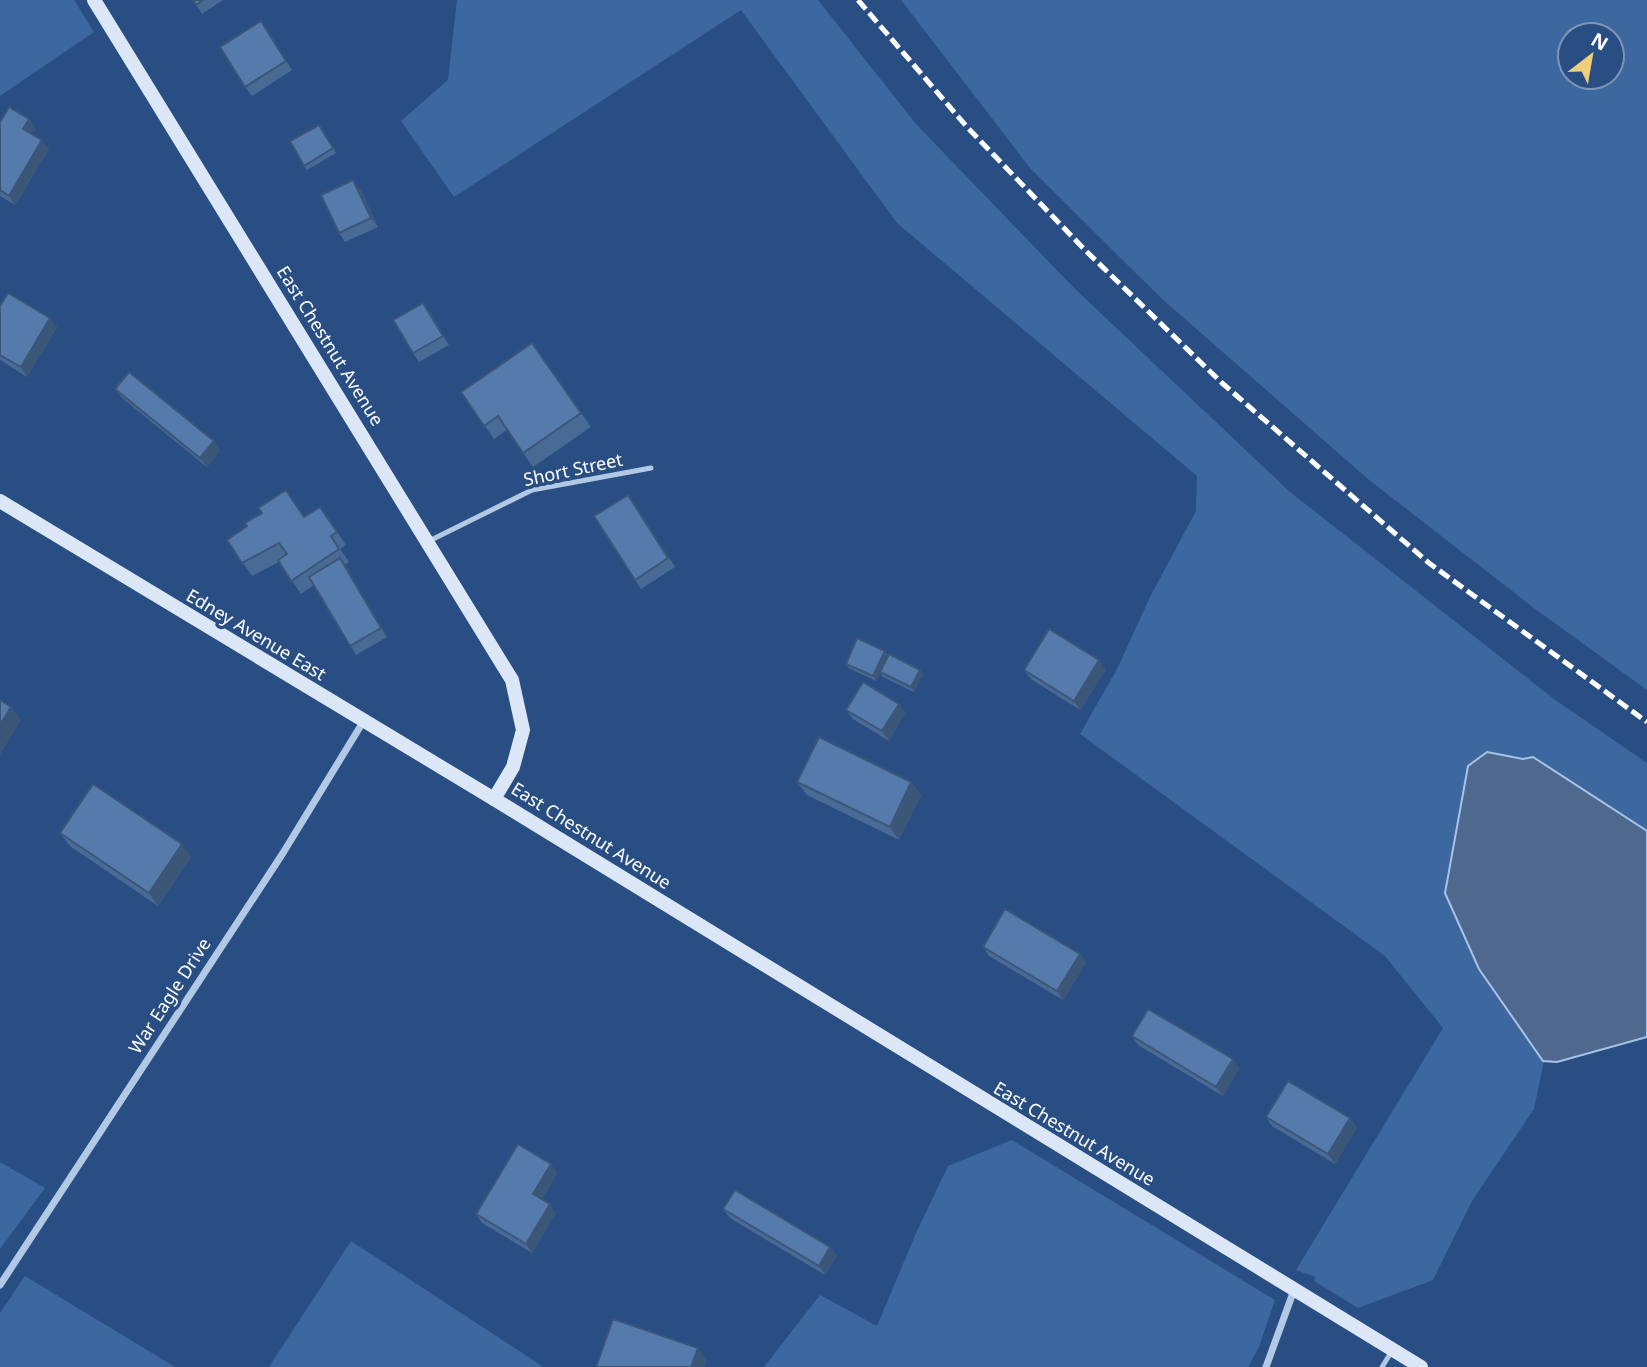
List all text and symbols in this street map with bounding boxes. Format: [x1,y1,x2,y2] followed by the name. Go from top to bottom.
[1556,21,1626,91] north arrow
[1586,26,1613,57] text: N
[272,261,390,430] street label: East Chestnut Avenue
[521,447,625,491] street label: Short Street
[182,583,331,686] street label: Edney Avenue East
[507,776,676,894] street label: East Chestnut Avenue
[123,933,216,1058] street label: War Eagle Drive
[989,1075,1160,1191] street label: East Chestnut Avenue

